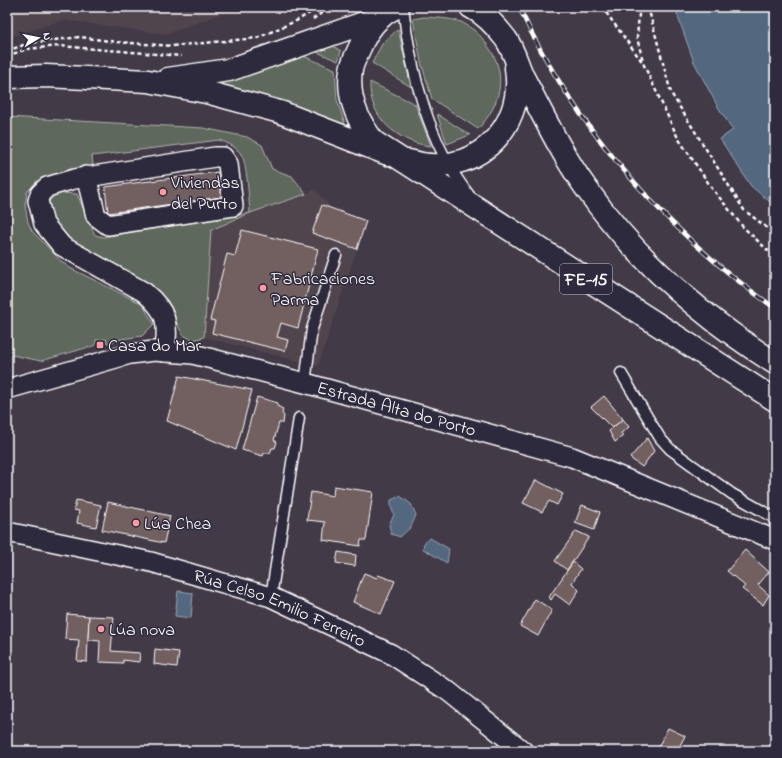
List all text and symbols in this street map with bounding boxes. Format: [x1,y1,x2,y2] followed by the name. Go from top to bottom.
[18,18,58,58] north arrow
[38,31,55,41] text: N
[170,171,240,218] place label: Viviendas del Purto
[158,187,168,197] marker: Viviendas del Purto
[560,264,612,294] road number: FE-15
[270,267,375,314] place label: Fabricaciones Parma
[258,283,268,293] marker: Fabricaciones Parma
[108,334,202,360] place label: Casa do Mar
[95,340,105,350] marker: Casa do Mar
[314,376,479,445] street label: Estrada Alta do Porto
[144,512,211,538] place label: Lúa Chea
[131,518,141,528] marker: Lúa Chea
[190,564,370,655] street label: Rúa Celso Emilio Ferreiro
[109,618,175,644] place label: Lúa nova
[96,624,106,634] marker: Lúa nova

